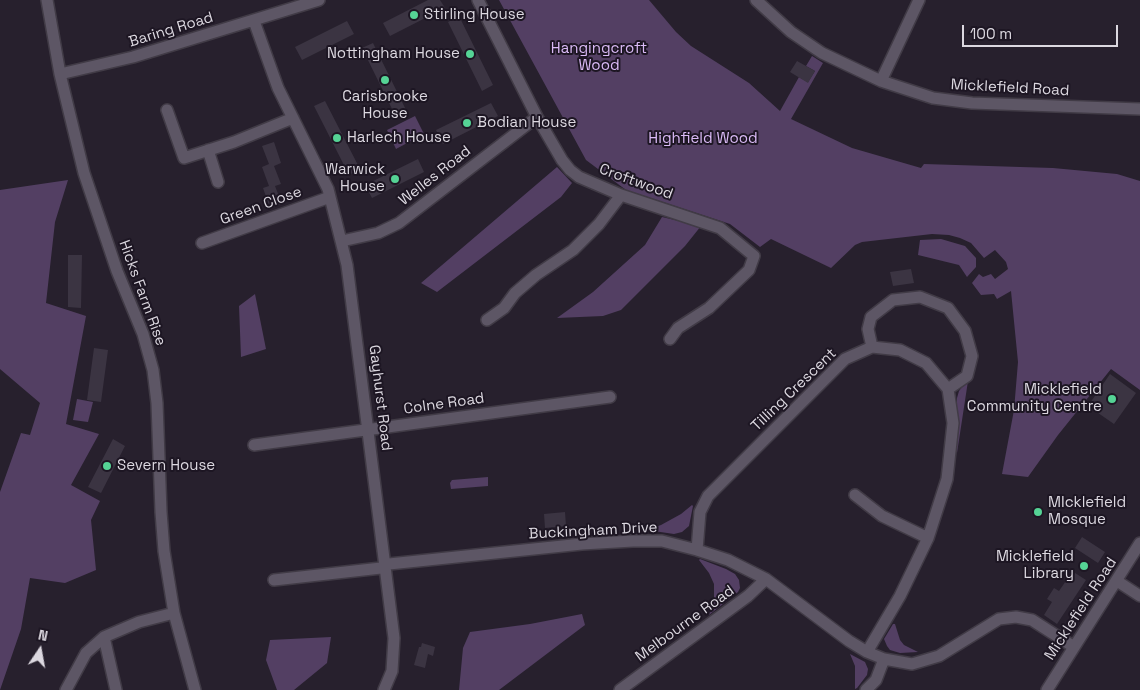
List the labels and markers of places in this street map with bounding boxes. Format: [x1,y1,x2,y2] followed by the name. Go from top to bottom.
[424,6,525,24] place label: Stirling House
[408,9,420,21] marker: Stirling House
[327,45,460,63] place label: Nottingham House
[464,48,476,60] marker: Nottingham House
[379,74,391,86] marker: Carisbrooke House
[342,88,428,123] place label: Carisbrooke House
[477,114,576,132] place label: Bodian House
[461,117,473,129] marker: Bodian House
[347,129,451,147] place label: Harlech House
[331,132,343,144] marker: Harlech House
[325,161,385,196] place label: Warwick House
[389,173,401,185] marker: Warwick House
[967,381,1102,416] place label: Micklefield Community Centre
[1106,393,1118,405] marker: Micklefield Community Centre
[117,457,215,475] place label: Severn House
[101,460,113,472] marker: Severn House
[1048,494,1126,529] place label: MIcklefield Mosque
[1032,506,1044,518] marker: MIcklefield Mosque
[996,548,1074,583] place label: Micklefield Library
[1078,560,1090,572] marker: Micklefield Library

